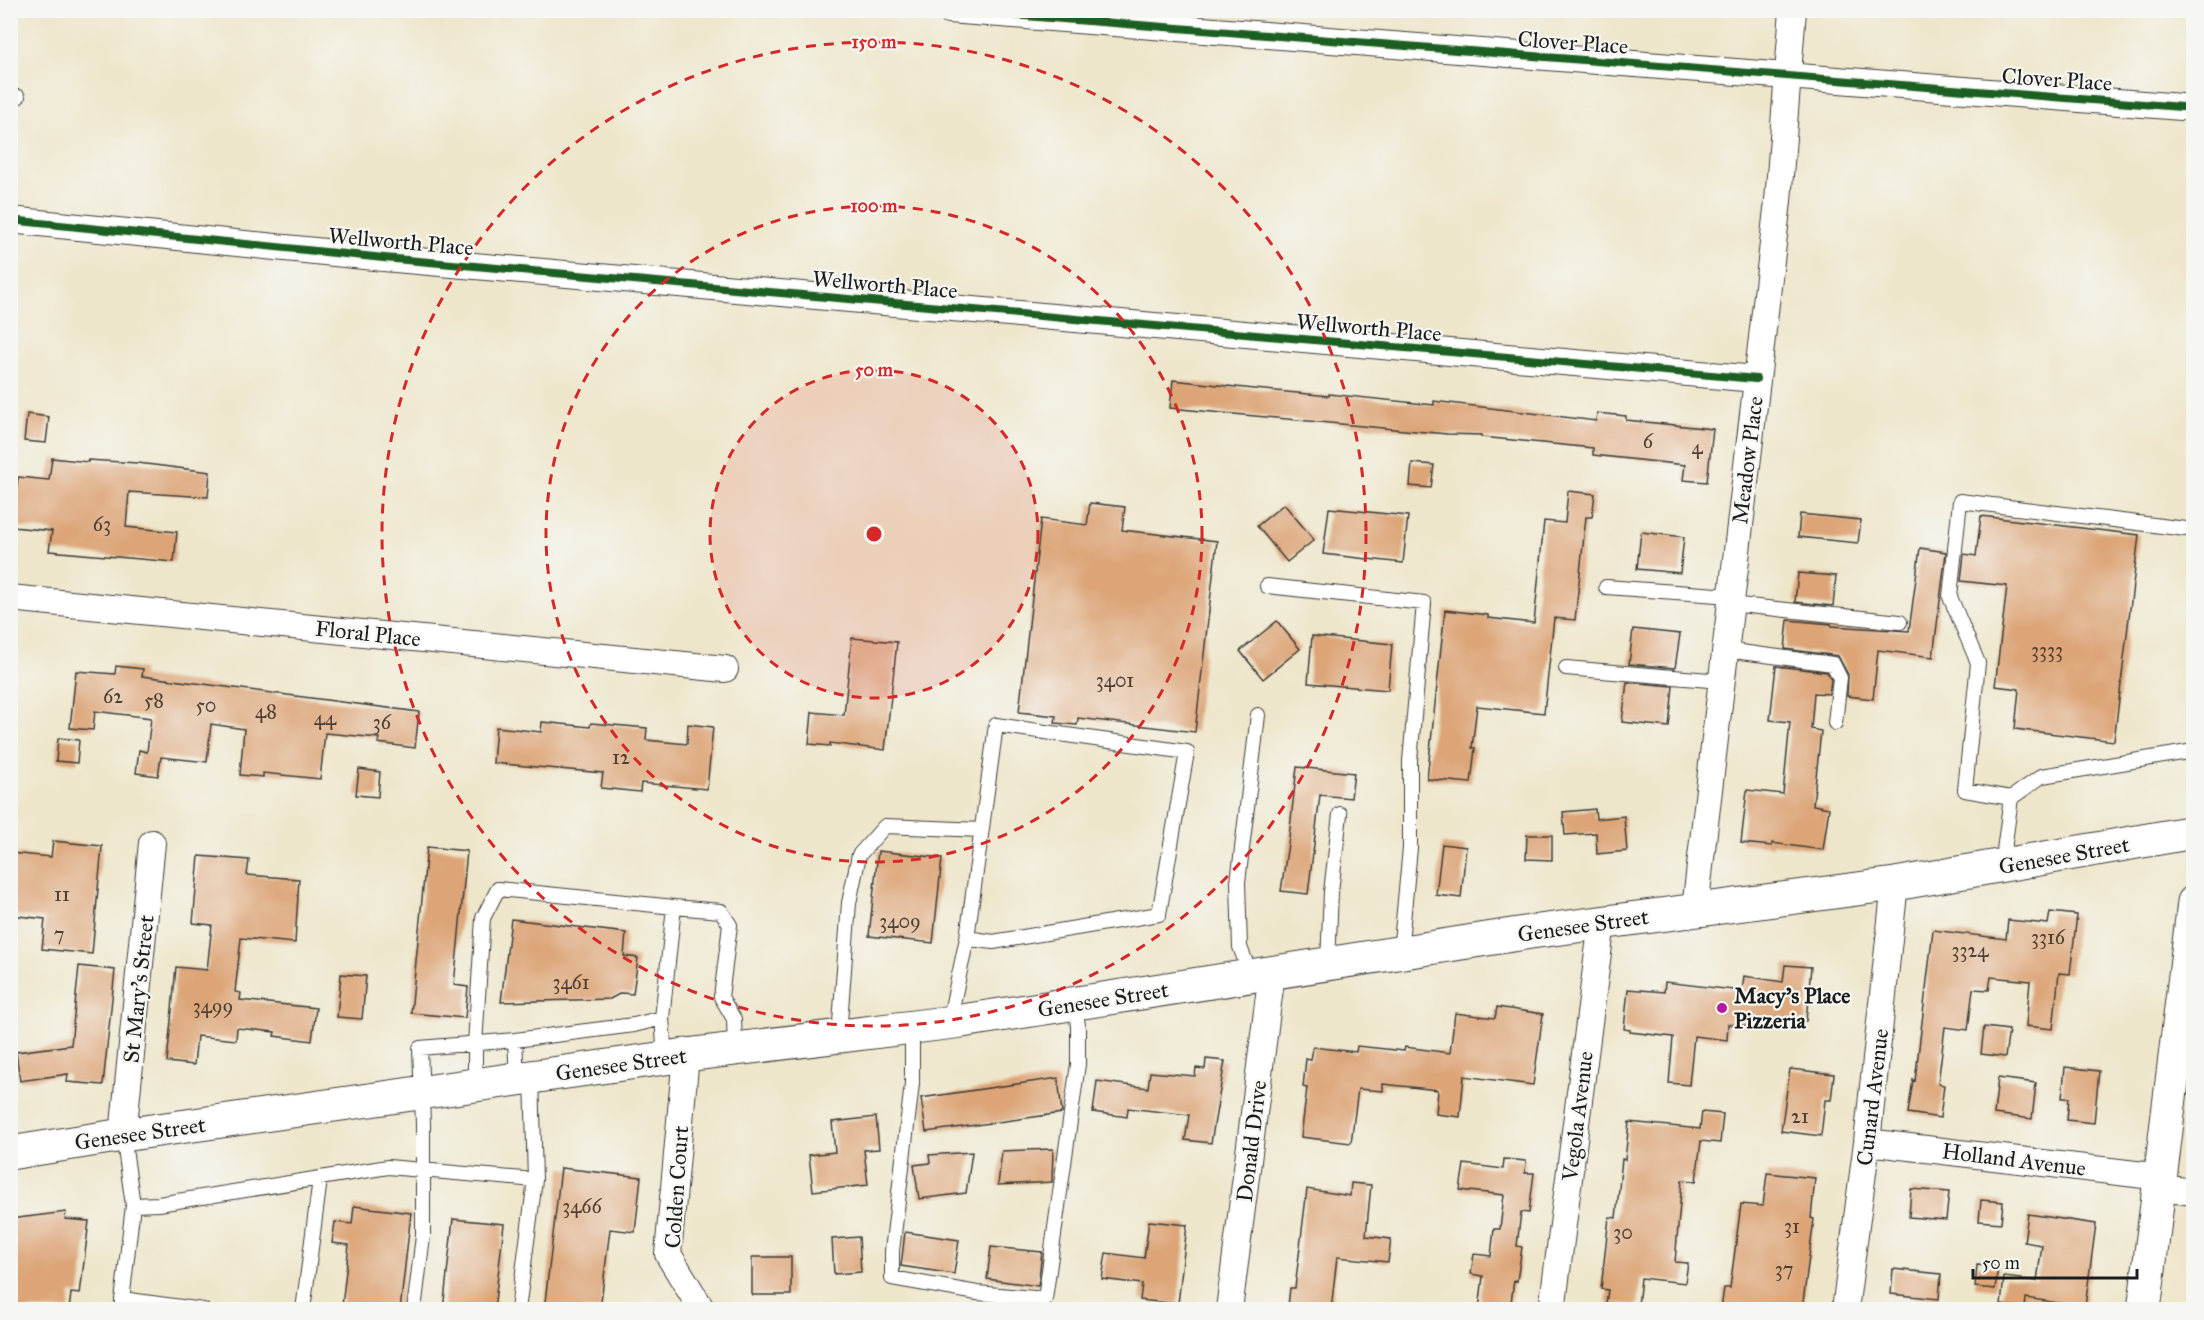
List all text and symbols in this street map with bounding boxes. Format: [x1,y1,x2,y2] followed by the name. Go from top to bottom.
[1517,25,1629,60] street label: Clover Place
[852,31,897,53] text: 150 m
[2001,62,2113,97] street label: Clover Place
[851,195,898,217] text: 100 m
[327,222,475,261] street label: Wellworth Place
[811,265,959,304] street label: Wellworth Place
[1295,308,1443,347] street label: Wellworth Place
[855,359,894,381] text: 50 m
[1726,395,1769,526] street label: Meadow Place
[1643,429,1654,453] house number: 6
[1691,435,1703,459] house number: 4
[93,512,111,536] house number: 63
[864,524,884,544] centre of rings
[314,615,422,652] street label: Floral Place
[2031,638,2063,662] house number: 3333
[1096,668,1134,692] house number: 3401
[103,684,123,708] house number: 62
[144,688,164,712] house number: 58
[196,693,216,717] house number: 50
[255,699,277,723] house number: 48
[314,706,337,730] house number: 44
[373,710,392,734] house number: 36
[612,745,630,769] house number: 12
[1997,831,2132,880] street label: Genesee Street
[54,882,70,906] house number: 11
[1516,903,1651,948] street label: Genesee Street
[879,909,921,933] house number: 3409
[117,913,160,1065] street label: St Mary's Street
[54,922,64,946] house number: 7
[2031,925,2066,949] house number: 3316
[1951,938,1989,962] house number: 3324
[552,970,590,994] house number: 3461
[1036,976,1171,1023] street label: Genesee Street
[1734,982,1850,1034] place label: Macy’s Place Pizzeria
[193,994,233,1018] house number: 3499
[1715,1001,1729,1015] marker: Macy’s Place Pizzeria
[1851,1027,1894,1167] street label: Cunard Avenue
[554,1042,689,1087] street label: Genesee Street
[1556,1050,1599,1183] street label: Vegola Avenue
[1231,1079,1272,1203] street label: Donald Drive
[1791,1104,1809,1128] house number: 21
[73,1111,208,1156] street label: Genesee Street
[659,1125,694,1249] street label: Colden Court
[1940,1137,2087,1182] street label: Holland Avenue
[562,1194,603,1218] house number: 3466
[1784,1214,1800,1238] house number: 31
[1613,1220,1633,1244] house number: 30
[1973,1242,2136,1280] scale bar
[1982,1252,2020,1274] text: 50 m
[1775,1257,1793,1281] house number: 37

